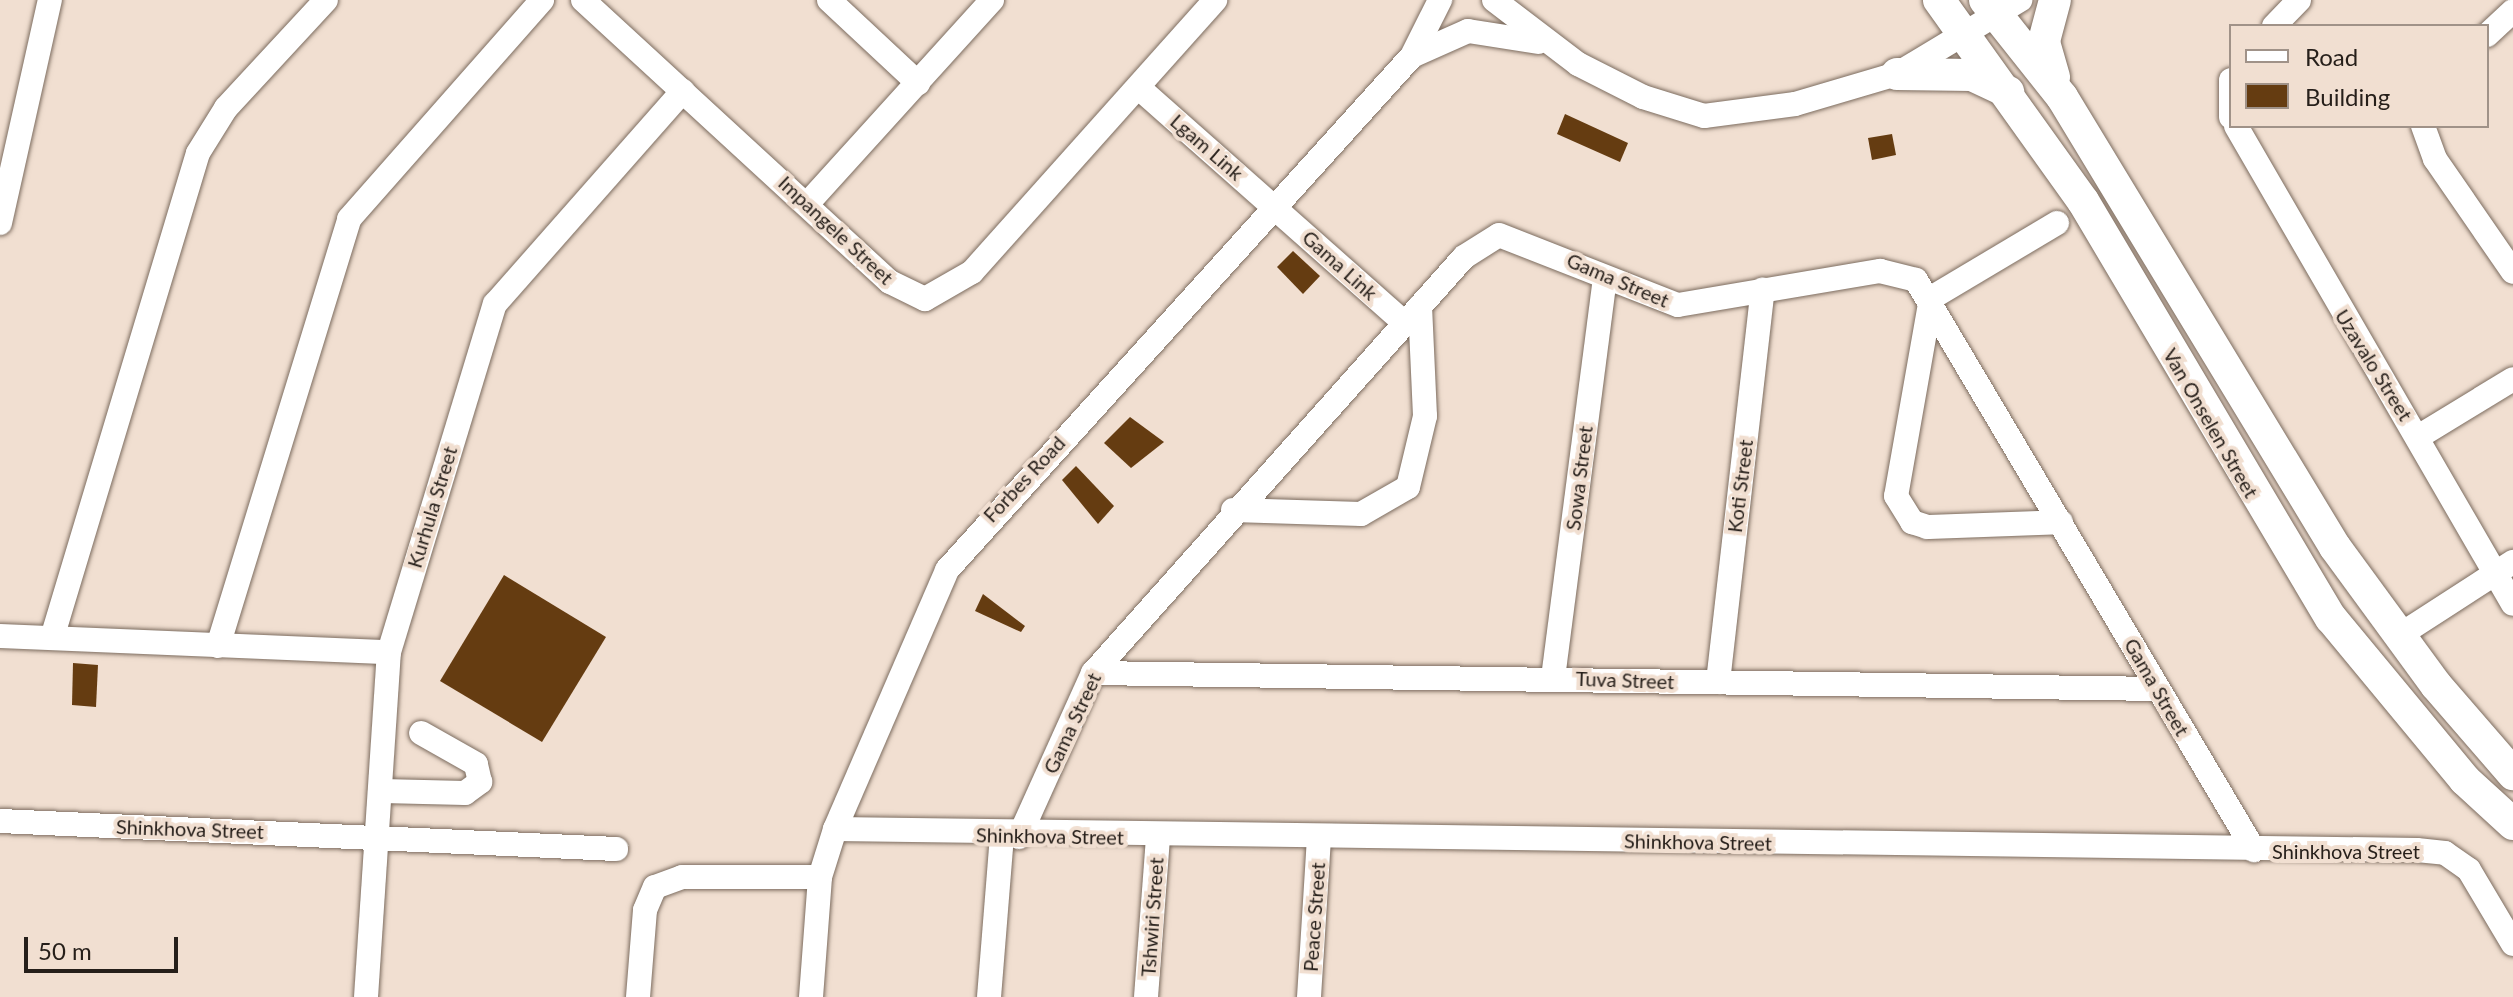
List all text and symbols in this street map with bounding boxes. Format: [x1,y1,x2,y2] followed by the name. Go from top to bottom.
[2229,24,2489,128] legend
[2305,42,2358,71] text: Road
[2305,82,2390,111] text: Building
[1166,109,1248,185] street label: Lgam Link
[774,171,898,289] street label: Impangele Street
[1298,225,1382,305] street label: Gama Link
[1563,248,1673,312] street label: Gama Street
[2330,305,2418,425] street label: Uzavalo Street
[2158,344,2264,502] street label: Van Onselen Street
[1561,424,1597,532] street label: Sowa Street
[978,431,1070,527] street label: Forbes Road
[1722,438,1758,534] street label: Koti Street
[402,443,462,571] street label: Kurhula Street
[2119,634,2195,740] street label: Gama Street
[1575,666,1675,694] street label: Tuva Street
[1038,669,1106,777] street label: Gama Street
[116,814,264,844] street label: Shinkhova Street
[976,823,1124,849] street label: Shinkhova Street
[1624,829,1772,855] street label: Shinkhova Street
[2272,839,2420,863] street label: Shinkhova Street
[1136,856,1168,978] street label: Tshwiri Street
[1298,861,1330,973] street label: Peace Street
[28,921,182,971] scale bar
[38,936,92,965] text: 50 m

